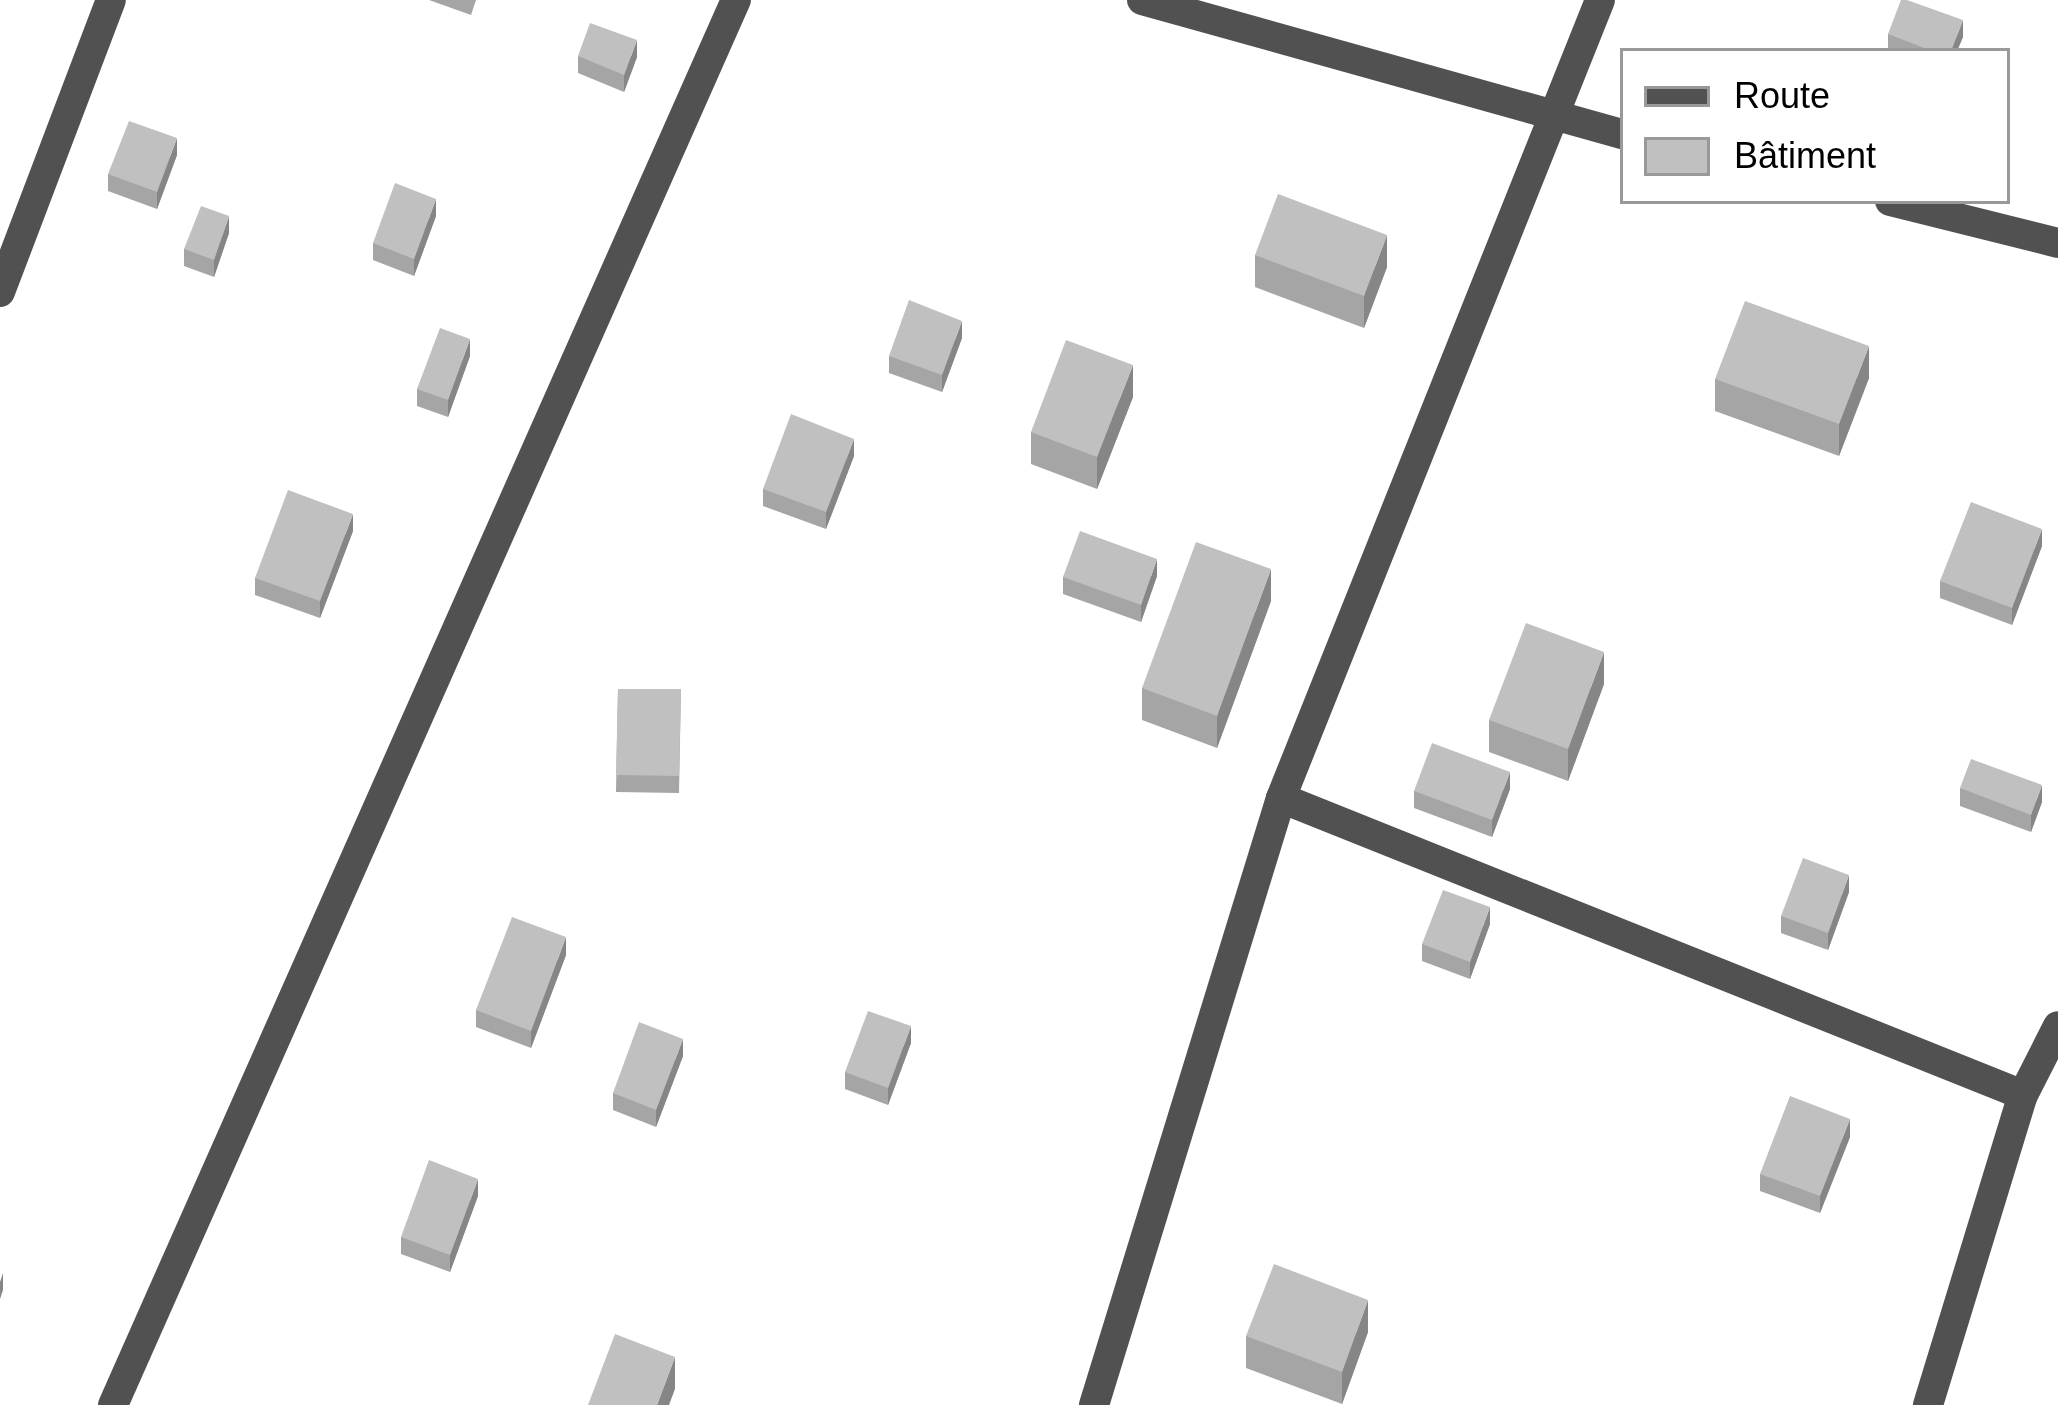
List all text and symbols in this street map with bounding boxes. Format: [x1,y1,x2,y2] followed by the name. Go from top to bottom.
[1620,48,2010,204] legend
[1734,75,1830,116] text: Route
[1734,135,1876,176] text: Bâtiment

